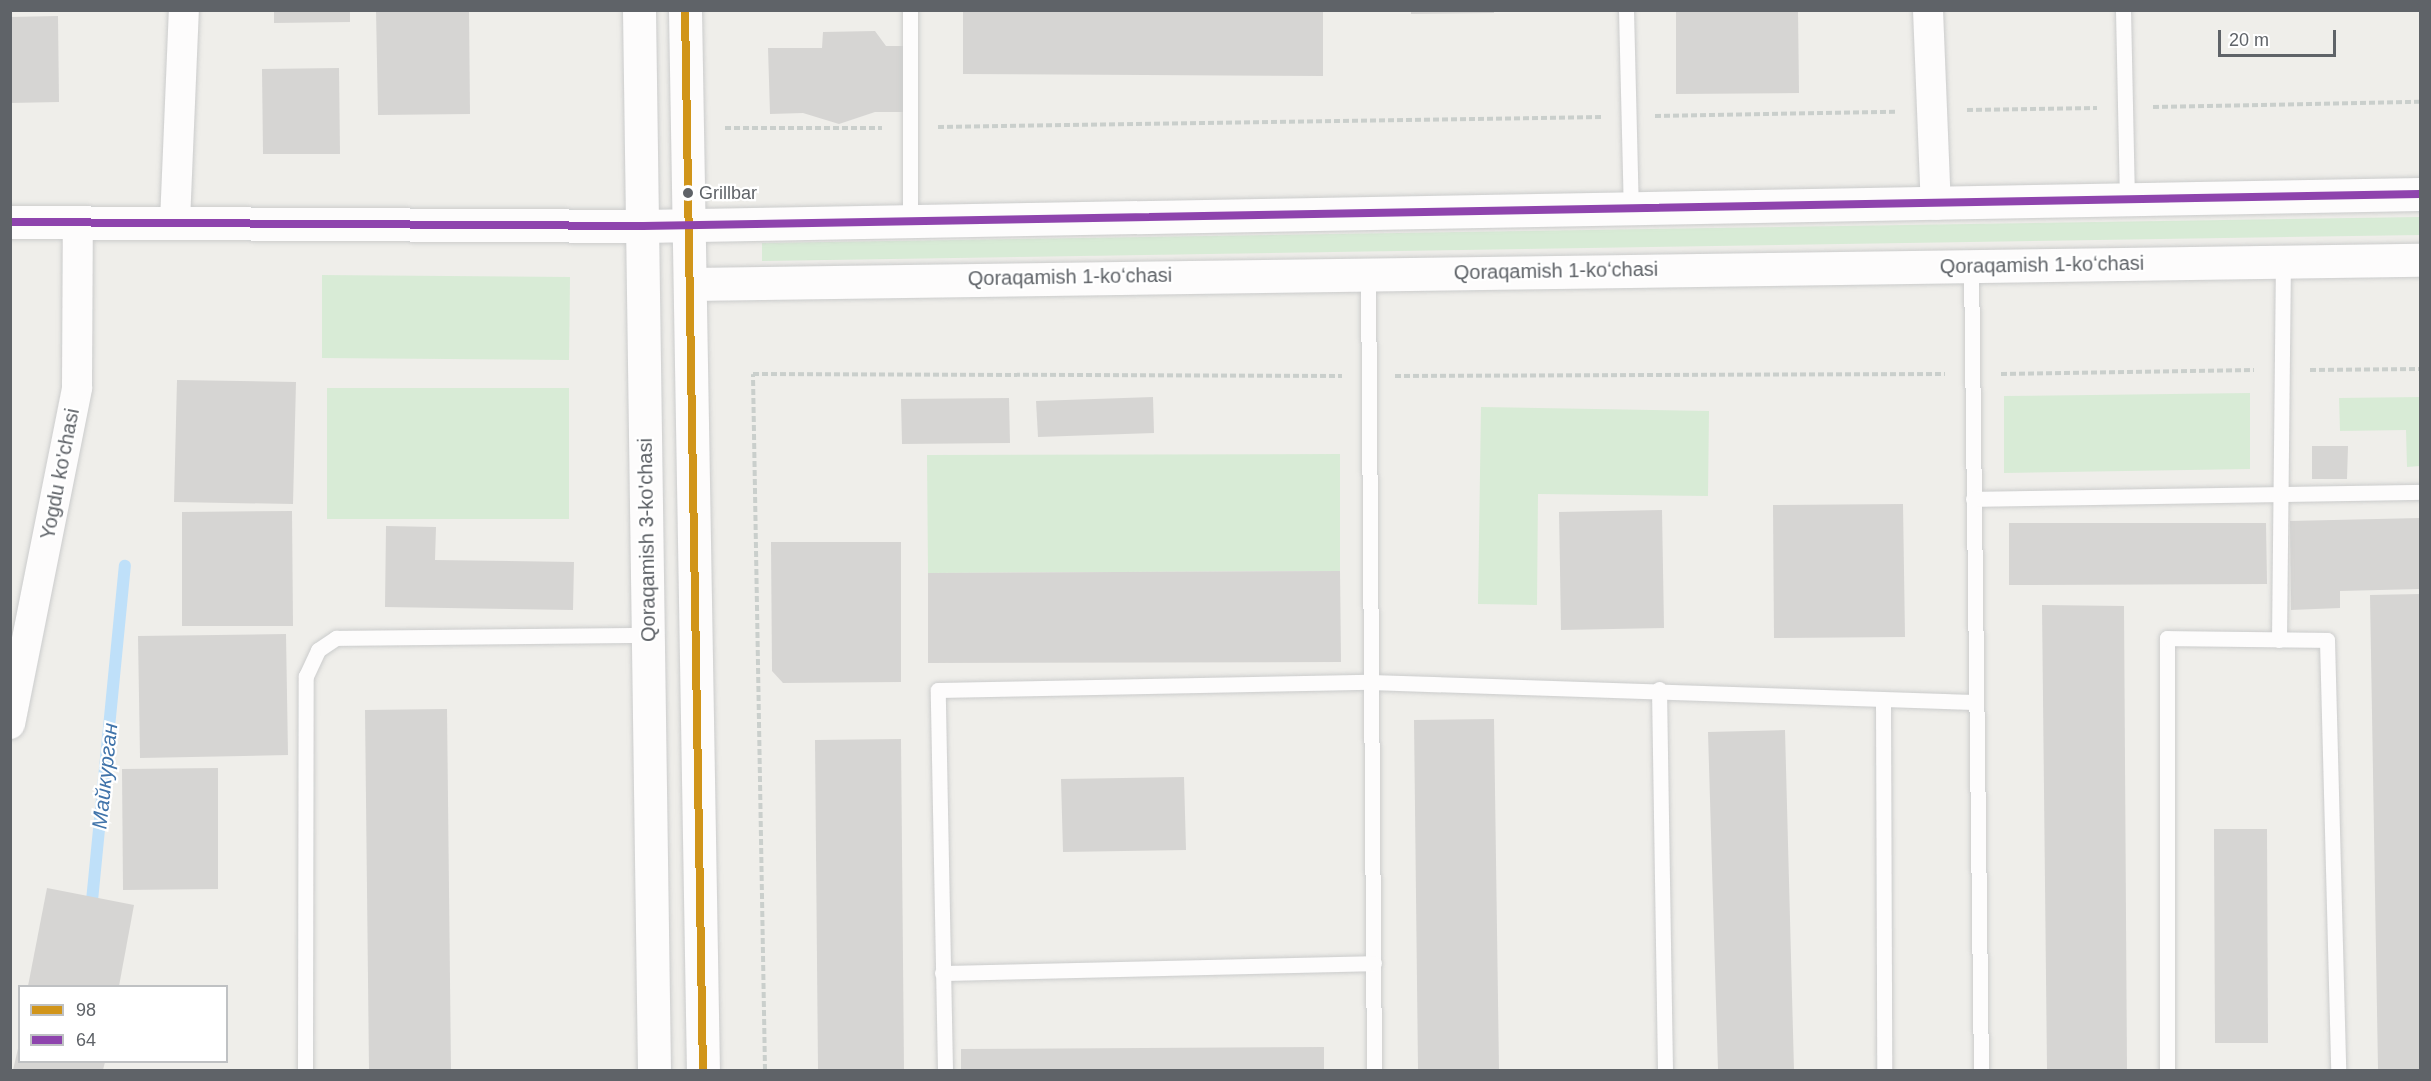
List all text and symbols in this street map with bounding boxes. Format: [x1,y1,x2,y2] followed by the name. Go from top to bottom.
[2221,18,2340,56] scale bar
[2229,30,2269,50] text: 20 m
[699,182,757,204] place label: Grillbar
[682,187,694,199] marker: Grillbar
[1940,251,2144,279] street label: Qoraqamish 1-koʻchasi
[1454,257,1658,285] street label: Qoraqamish 1-koʻchasi
[968,263,1172,291] street label: Qoraqamish 1-koʻchasi
[36,406,84,542] street label: Yogdu ko'chasi
[633,438,661,642] street label: Qoraqamish 3-ko'chasi
[87,722,123,830] water label: Майкурган
[18,985,228,1063] legend
[76,1000,96,1020] text: 98
[76,1030,96,1050] text: 64

